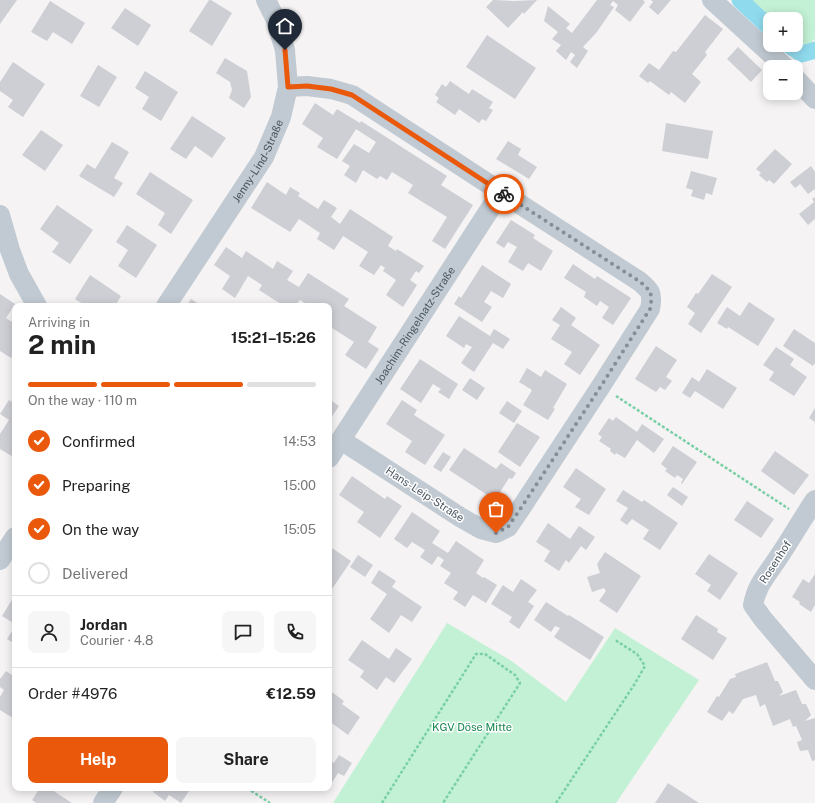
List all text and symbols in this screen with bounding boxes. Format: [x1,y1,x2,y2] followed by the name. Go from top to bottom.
[268,9,302,50] pin
[763,12,803,100] map controls
[763,12,803,52] button: +
[274,15,296,37] icon: home
[763,60,803,100] button: −
[230,117,285,205] street label: Jenny-Lind-Straße
[484,174,524,214] courier
[493,183,515,205] icon: bike
[372,264,457,386] street label: Joachim-Ringelnatz-Straße
[28,315,90,330] text: Arriving in
[28,329,96,360] text: 2 min
[231,329,316,346] text: 15:21–15:26
[28,393,137,408] text: On the way · 110 m
[28,430,50,452] icon: check
[62,433,135,450] text: Confirmed
[283,434,316,449] text: 14:53
[384,464,466,524] street label: Hans-Leip-Straße
[28,474,50,496] icon: check
[62,477,131,494] text: Preparing
[284,478,316,493] text: 15:00
[479,492,513,533] pin
[485,498,507,520] icon: bag
[28,518,50,540] icon: check
[62,521,139,538] text: On the way
[283,522,316,537] text: 15:05
[757,538,794,586] street label: Rosenhof
[62,565,128,582] text: Delivered
[28,611,70,653] button: person
[222,611,264,653] button: chat
[274,611,316,653] button: phone
[80,616,127,633] text: Jordan
[80,633,153,648] text: Courier · 4.8
[28,685,117,702] text: Order #4976
[266,685,316,702] text: €12.59
[432,721,512,733] park label: KGV Döse Mitte
[28,737,168,783] button: Help
[176,737,316,783] button: Share

